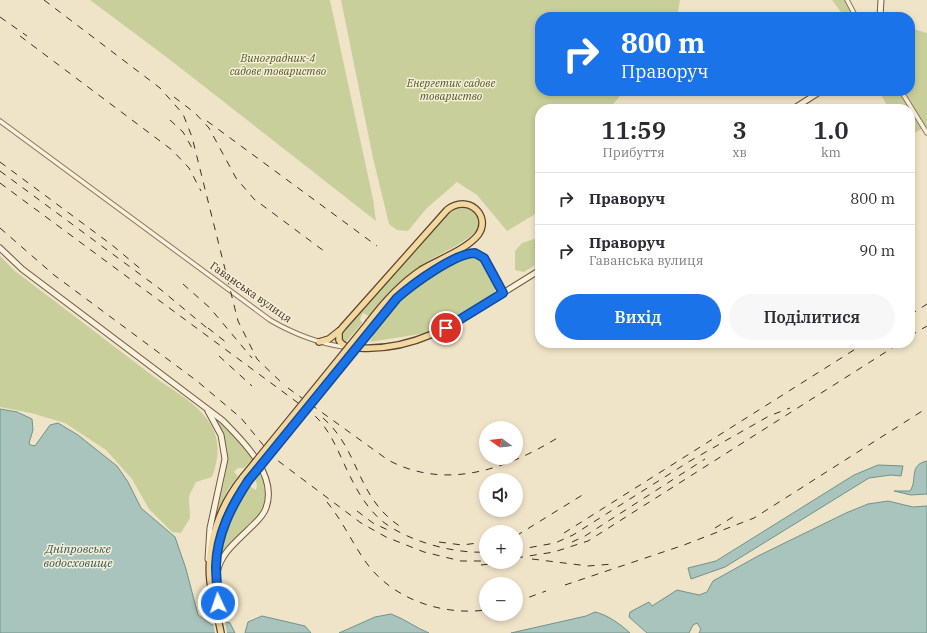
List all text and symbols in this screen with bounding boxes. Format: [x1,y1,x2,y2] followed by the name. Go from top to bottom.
[621,24,705,61] text: 800 m
[555,28,607,80] icon: right
[230,51,327,78] park label: Виноградник-4 садове товариство
[621,60,709,83] text: Праворуч
[406,76,495,103] park label: Енергетик садове товариство
[601,114,666,146] text: 11:59
[732,114,747,146] text: 3
[813,114,849,146] text: 1.0
[603,144,665,161] text: Прибуття
[732,144,747,161] text: хв
[821,144,841,161] text: km
[555,188,577,210] icon: right
[589,189,665,208] text: Праворуч
[850,189,895,208] text: 800 m
[589,233,665,252] text: Праворуч
[555,240,577,262] icon: right
[859,241,895,260] text: 90 m
[589,252,703,269] text: Гаванська вулиця
[207,259,295,325] street label: Гаванська вулиця
[555,294,721,340] button: Вихід
[729,294,895,340] button: Поділитися
[429,311,463,345] pin
[435,317,457,339] icon: arrive
[479,421,523,465] north arrow
[479,421,523,621] map controls
[479,473,523,517] button: sound
[479,525,523,569] button: +
[43,541,113,570] water label: Дніпровське водосховище
[479,577,523,621] button: −
[197,582,239,624] position arrow

